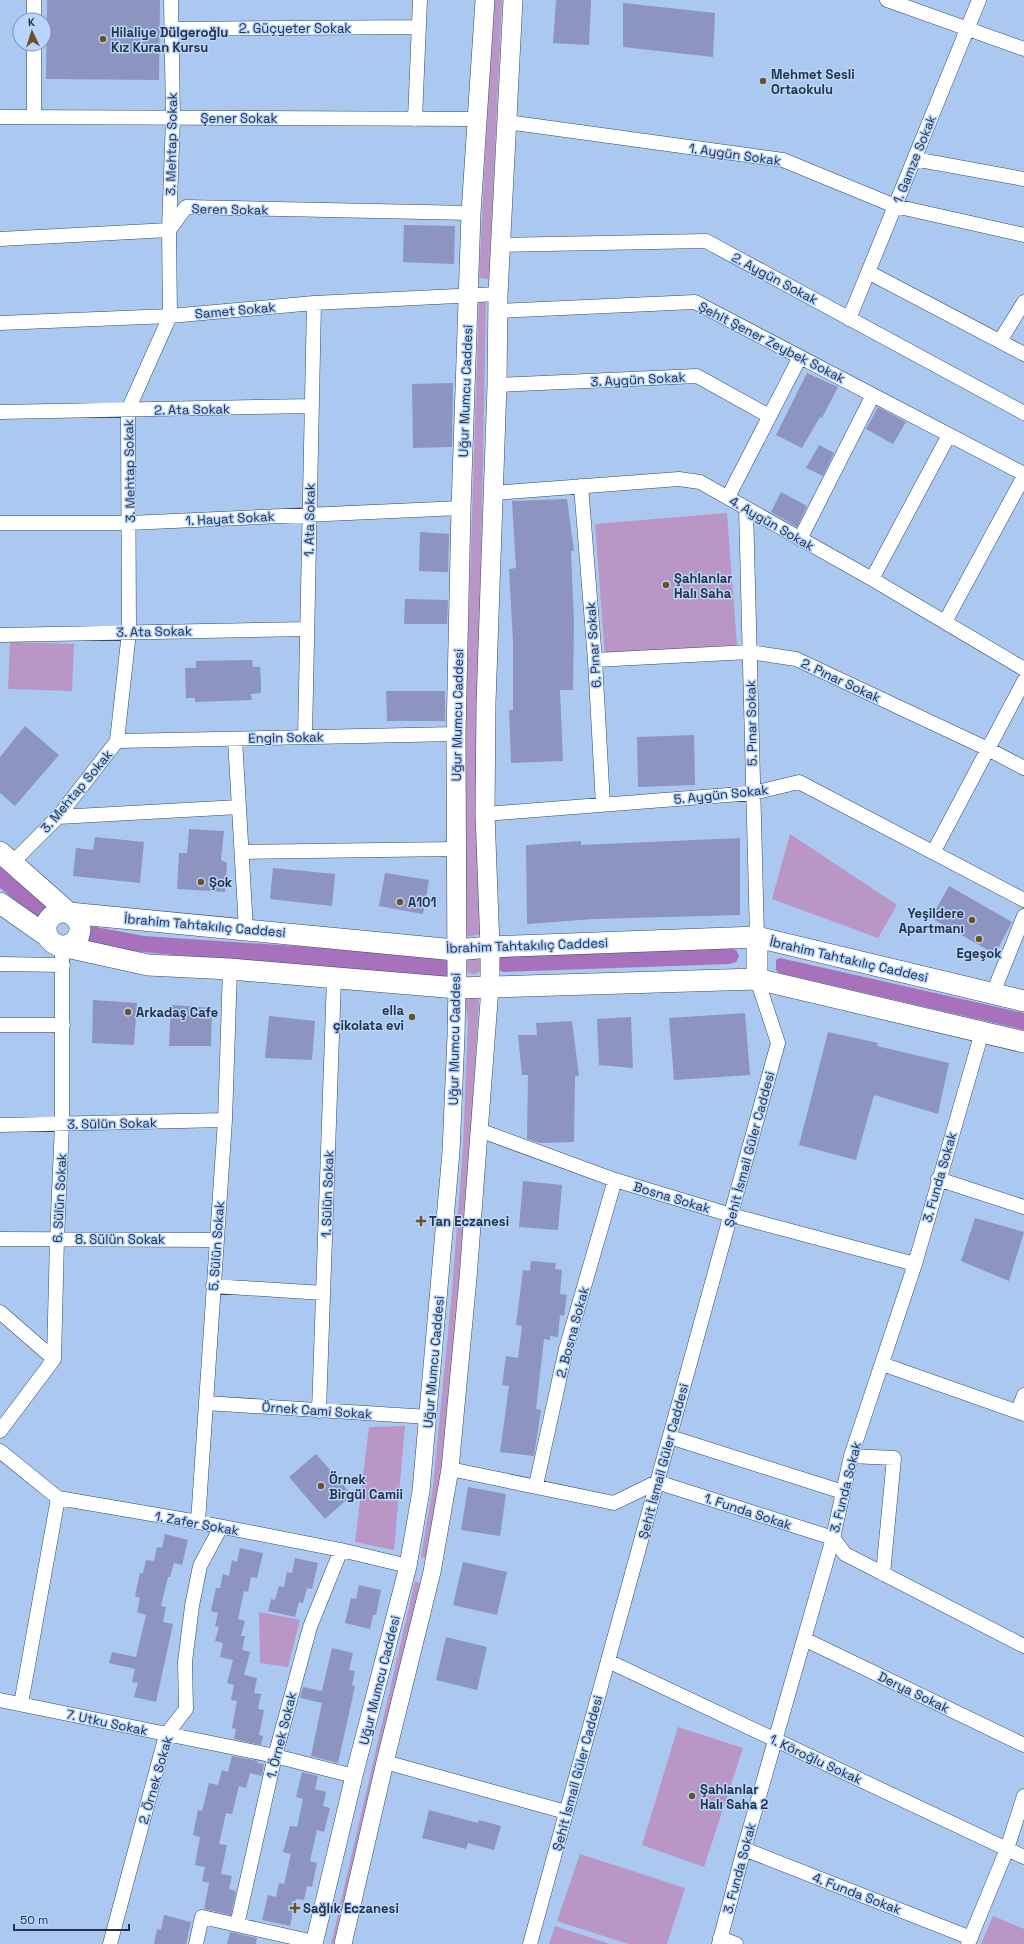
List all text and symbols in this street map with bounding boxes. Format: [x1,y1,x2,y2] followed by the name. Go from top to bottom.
[12,12,52,52] north arrow
[27,15,35,29] text: K
[239,20,351,37] street label: 2. Güçyeter Sokak
[111,24,228,56] place label: Hilaliye Dülgeroğlu Kız Kuran Kursu
[98,34,108,44] marker: Hilaliye Dülgeroğlu Kız Kuran Kursu
[771,66,855,98] place label: Mehmet Sesli Ortaokulu
[758,76,768,86] marker: Mehmet Sesli Ortaokulu
[162,92,181,196] street label: 3. Mehtap Sokak
[201,110,277,127] street label: Şener Sokak
[889,113,940,206] street label: 1. Gamze Sokak
[688,140,782,169] street label: 1. Aygün Sokak
[192,200,268,219] street label: Seren Sokak
[729,249,821,308] street label: 2. Aygün Sokak
[696,298,848,387] street label: Şehit Şener Zeybek Sokak
[194,299,276,322] street label: Samet Sokak
[455,324,476,458] street label: Uğur Mumcu Caddesi
[590,369,686,390] street label: 3. Aygün Sokak
[154,400,230,419] street label: 2. Ata Sokak
[120,419,139,523] street label: 3. Mehtap Sokak
[300,483,319,557] street label: 1. Ata Sokak
[726,492,817,555] street label: 4. Aygün Sokak
[185,508,275,529] street label: 1. Hayat Sokak
[674,570,733,602] place label: Şahlanlar Halı Saha
[661,580,671,590] marker: Şahlanlar Halı Saha
[582,601,605,689] street label: 6. Pınar Sokak
[116,622,192,641] street label: 3. Ata Sokak
[448,648,467,782] street label: Uğur Mumcu Caddesi
[798,655,883,706] street label: 2. Pınar Sokak
[742,680,761,766] street label: 5. Pınar Sokak
[248,728,324,747] street label: Engin Sokak
[37,746,116,836] street label: 3. Mehtap Sokak
[673,781,769,808] street label: 5. Aygün Sokak
[209,874,233,891] place label: Şok
[196,877,206,887] marker: Şok
[408,894,437,911] place label: A101
[395,897,405,907] marker: A101
[899,905,964,937] place label: Yeşildere Apartmanı
[124,910,286,941] street label: İbrahim Tahtakılıç Caddesi
[967,915,977,925] marker: Yeşildere Apartmanı
[768,933,930,986] street label: İbrahim Tahtakılıç Caddesi
[446,934,608,957] street label: İbrahim Tahtakılıç Caddesi
[974,934,984,944] marker: Egeşok
[956,945,1002,962] place label: Egeşok
[445,972,464,1106] street label: Uğur Mumcu Caddesi
[333,1002,404,1034] place label: ella çikolata evi
[136,1004,218,1021] place label: Arkadaş Cafe
[123,1007,133,1017] marker: Arkadaş Cafe
[407,1012,417,1022] marker: ella çikolata evi
[721,1070,778,1229] street label: Şehit İsmail Güler Caddesi
[67,1114,157,1133] street label: 3. Sülün Sokak
[918,1130,961,1224] street label: 3. Funda Sokak
[317,1150,338,1238] street label: 1. Sülün Sokak
[49,1153,70,1243] street label: 6. Sülün Sokak
[631,1178,712,1217] street label: Bosna Sokak
[205,1201,228,1291] street label: 5. Sülün Sokak
[429,1213,509,1230] place label: Tan Eczanesi
[416,1216,426,1226] marker: Tan Eczanesi
[75,1231,165,1248] street label: 8. Sülün Sokak
[552,1285,593,1380] street label: 2. Bosna Sokak
[419,1295,448,1429] street label: Uğur Mumcu Caddesi
[635,1382,692,1541] street label: Şehit İsmail Güler Caddesi
[261,1398,373,1423] street label: Örnek Cami Sokak
[826,1440,865,1535] street label: 3. Funda Sokak
[329,1471,403,1503] place label: Örnek Birgül Camii
[316,1481,326,1491] marker: Örnek Birgül Camii
[702,1489,794,1534] street label: 1. Funda Sokak
[154,1508,240,1539] street label: 1. Zafer Sokak
[355,1614,404,1747] street label: Uğur Mumcu Caddesi
[875,1668,952,1717] street label: Derya Sokak
[263,1690,300,1780] street label: 1. Örnek Sokak
[549,1694,606,1853] street label: Şehit İsmail Güler Caddesi
[65,1706,149,1739] street label: 7. Utku Sokak
[767,1731,865,1788] street label: 1. Köroğlu Sokak
[135,1734,176,1826] street label: 2. Örnek Sokak
[700,1781,768,1813] place label: Şahlanlar Halı Saha 2
[687,1791,697,1801] marker: Şahlanlar Halı Saha 2
[719,1821,760,1915] street label: 3. Funda Sokak
[810,1869,904,1918] street label: 4. Funda Sokak
[303,1900,399,1917] place label: Sağlık Eczanesi
[290,1903,300,1913] marker: Sağlık Eczanesi
[14,1906,129,1932] scale bar
[20,1912,48,1928] text: 50 m

